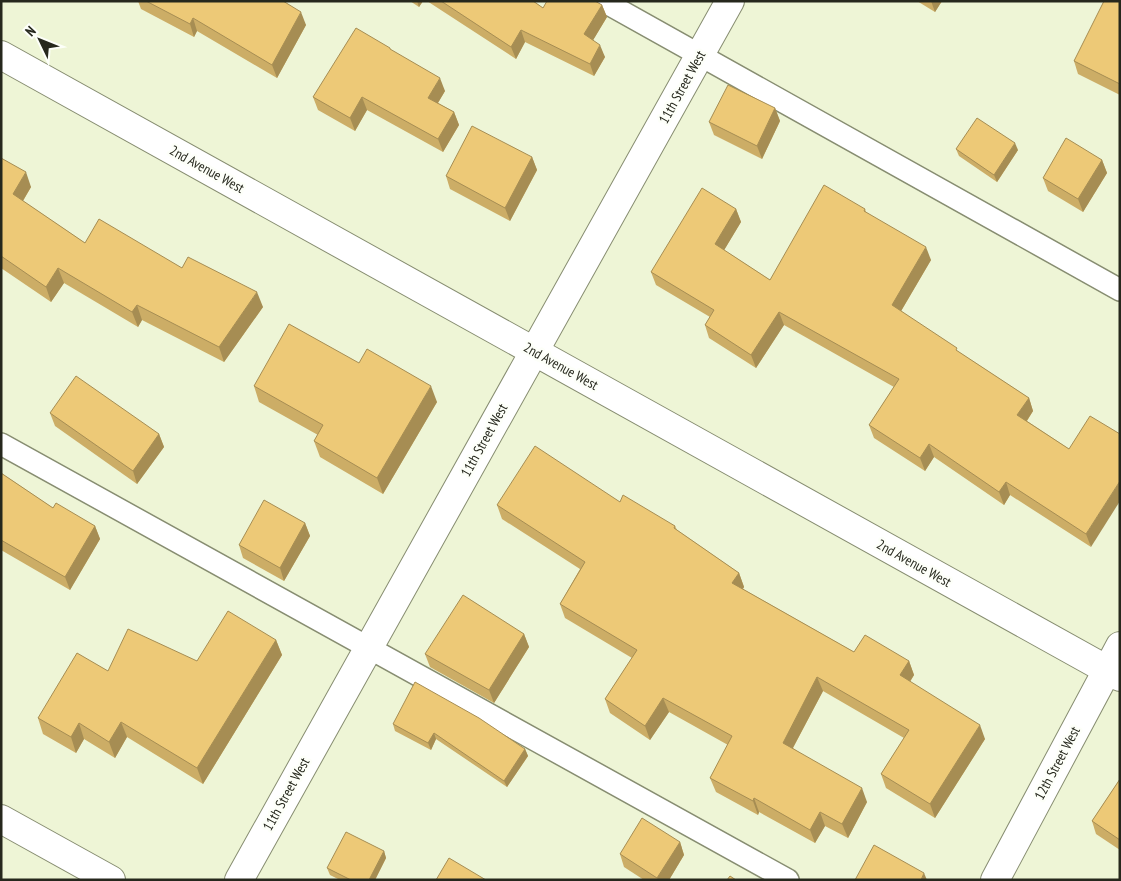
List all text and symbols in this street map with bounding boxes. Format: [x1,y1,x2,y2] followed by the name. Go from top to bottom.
[15,15,65,65] north arrow
[21,22,40,40] text: N
[655,47,709,127] street label: 11th Street West
[167,141,248,197] street label: 2nd Avenue West
[521,338,602,394] street label: 2nd Avenue West
[457,400,511,480] street label: 11th Street West
[874,535,955,591] street label: 2nd Avenue West
[1030,723,1084,803] street label: 12th Street West
[259,754,313,834] street label: 11th Street West

